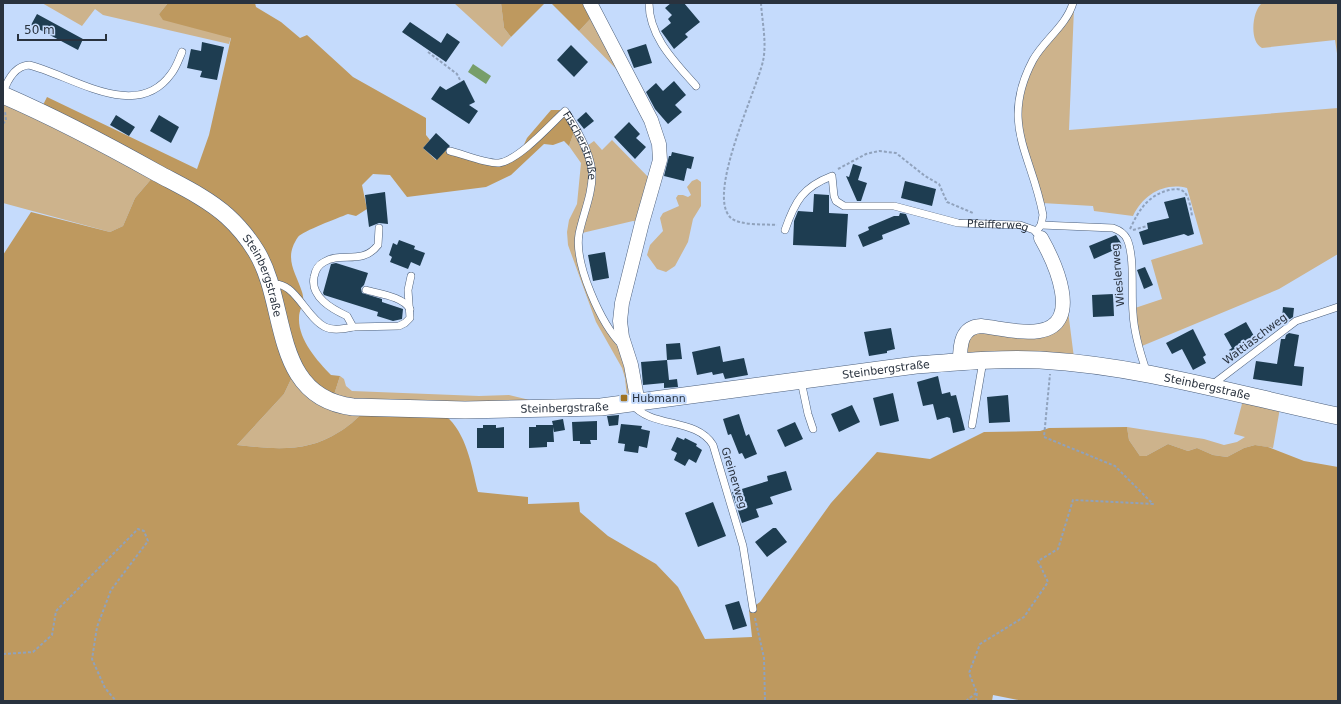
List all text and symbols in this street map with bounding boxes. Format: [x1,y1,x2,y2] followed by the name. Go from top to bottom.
[18,16,106,42] scale bar
[24,23,55,37] text: 50 m
[560,109,599,180] street label: Fischerstraße
[967,217,1031,234] street label: Pfeifferweg
[240,232,285,318] street label: Steinbergstraße
[1109,243,1127,307] street label: Wieslerweg
[1220,311,1290,367] street label: Wattiaschweg
[841,357,930,381] street label: Steinbergstraße
[1163,371,1252,402] street label: Steinbergstraße
[632,392,686,405] place label: Hubmann
[619,393,629,403] marker: Hubmann
[520,400,610,415] street label: Steinbergstraße
[718,446,750,510] street label: Greinerweg

